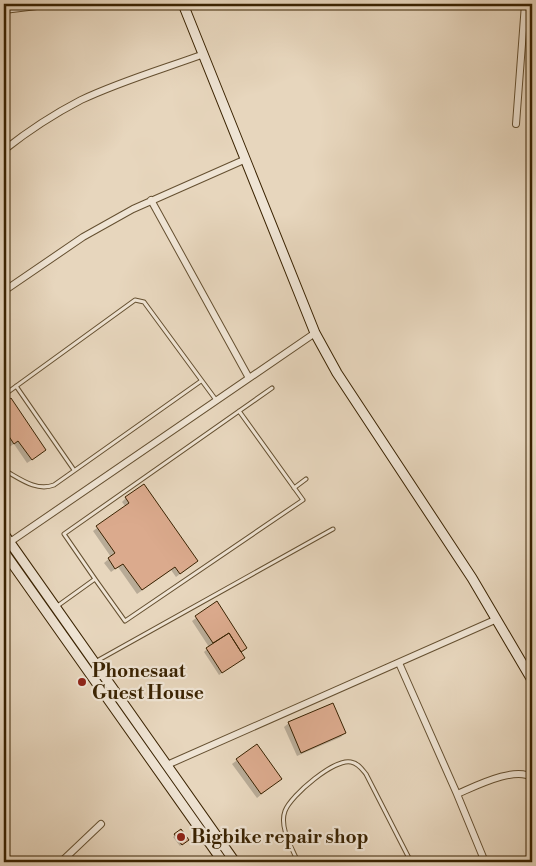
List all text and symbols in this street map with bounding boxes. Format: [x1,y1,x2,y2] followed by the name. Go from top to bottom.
[92,659,204,705] place label: Phonesaat Guest House
[76,676,88,688] marker: Phonesaat Guest House
[191,825,369,849] place label: Bigbike repair shop
[175,831,187,843] marker: Bigbike repair shop

